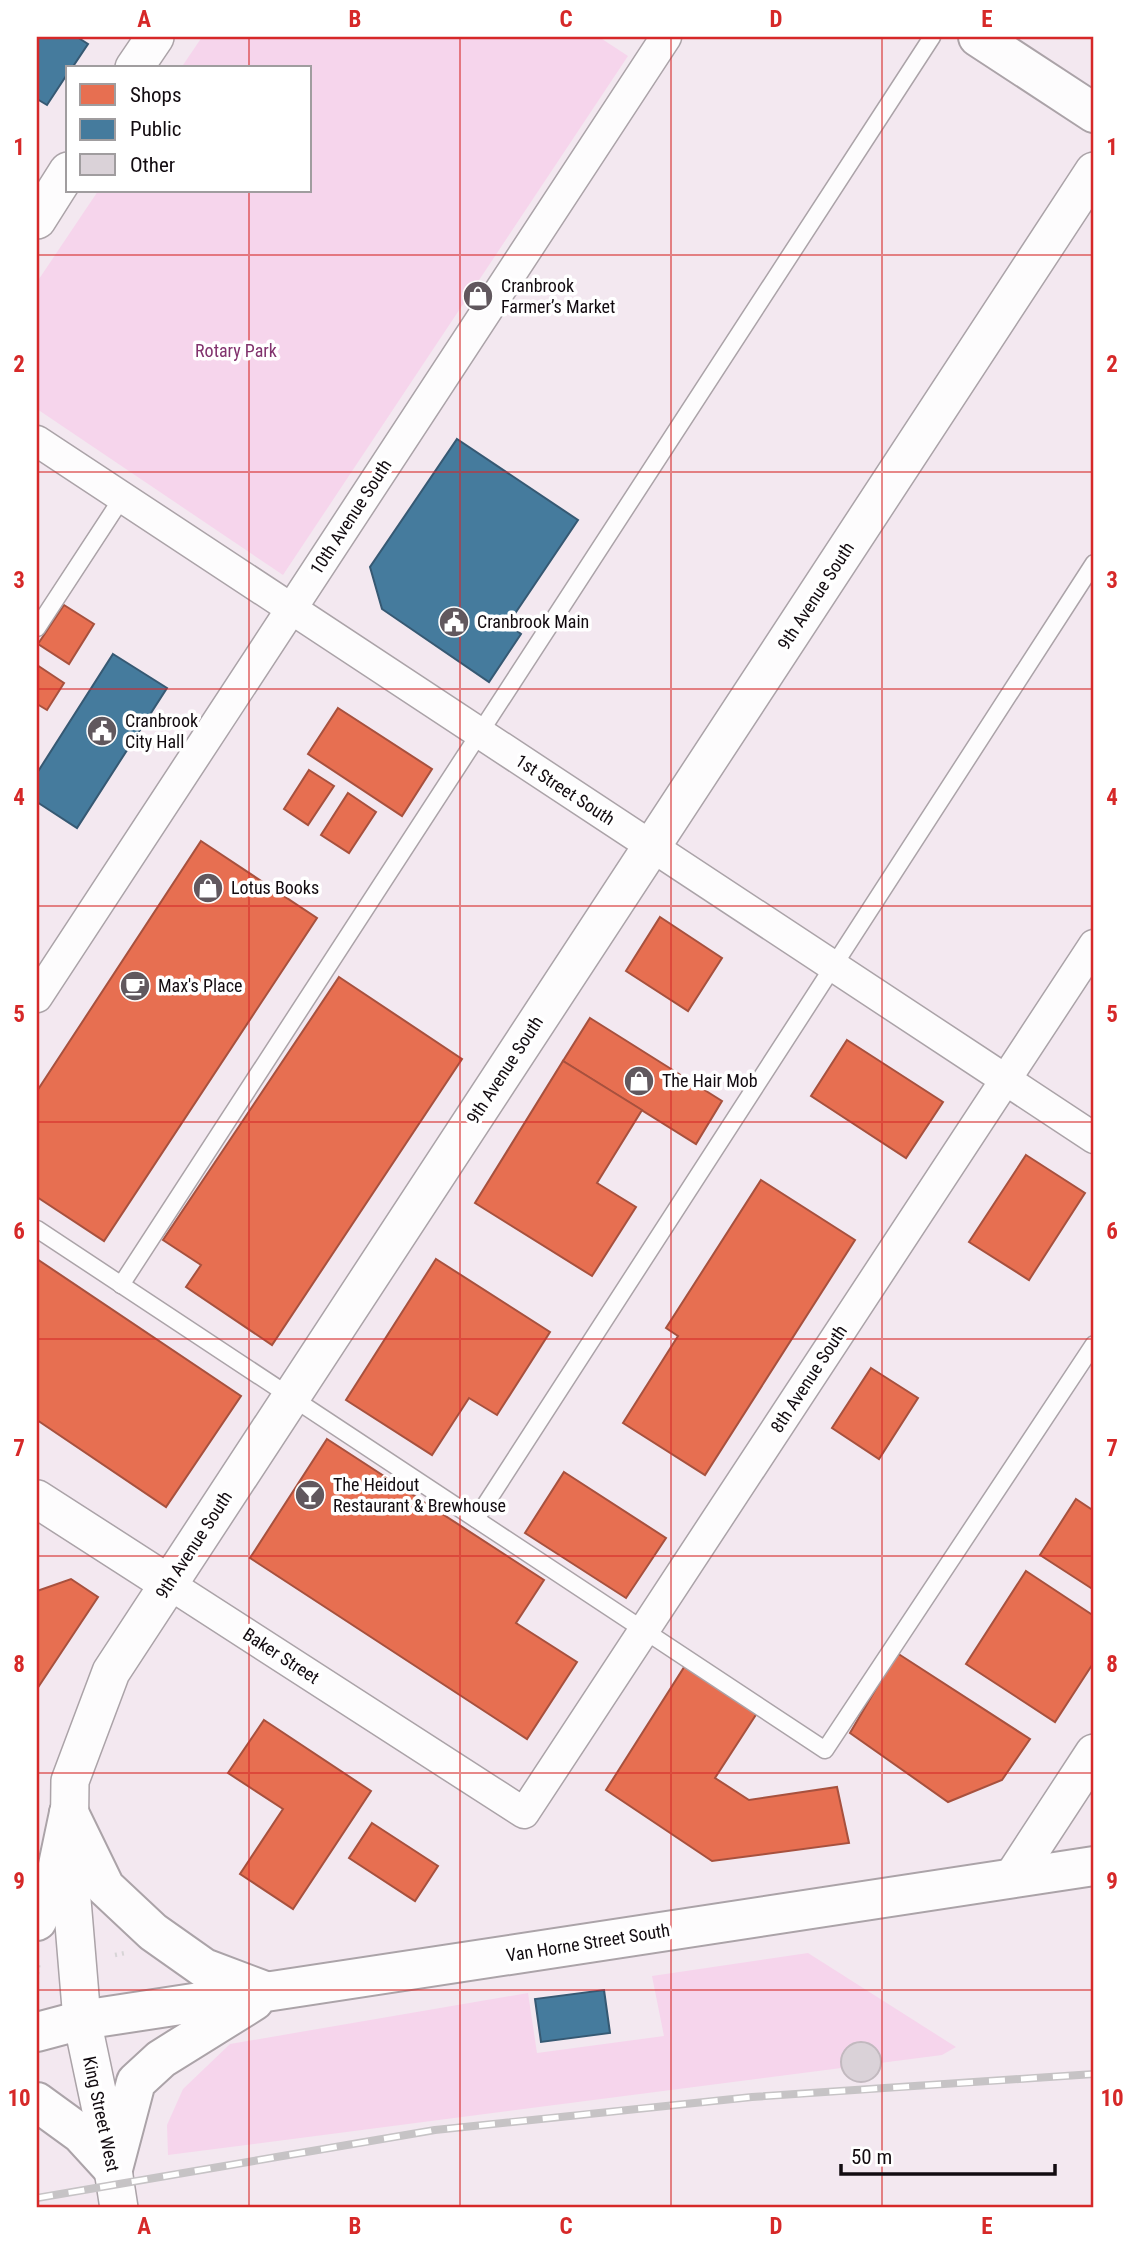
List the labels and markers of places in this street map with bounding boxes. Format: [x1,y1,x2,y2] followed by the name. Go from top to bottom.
[501,275,615,317] place label: Cranbrook Farmer’s Market
[461,279,495,313] shop icon: Cranbrook Farmer’s Market
[437,605,471,639] public building icon: Cranbrook Main
[477,611,589,632] place label: Cranbrook Main
[125,710,198,752] place label: Cranbrook City Hall
[85,714,119,748] public building icon: Cranbrook City Hall
[191,871,225,905] shop icon: Lotus Books
[231,877,319,898] place label: Lotus Books
[118,969,152,1003] cafe icon: Max's Place
[158,975,242,996] place label: Max's Place
[622,1064,656,1098] shop icon: The Hair Mob
[662,1070,758,1091] place label: The Hair Mob
[333,1474,506,1516] place label: The Heidout Restaurant & Brewhouse
[293,1478,327,1512] bar icon: The Heidout Restaurant & Brewhouse

